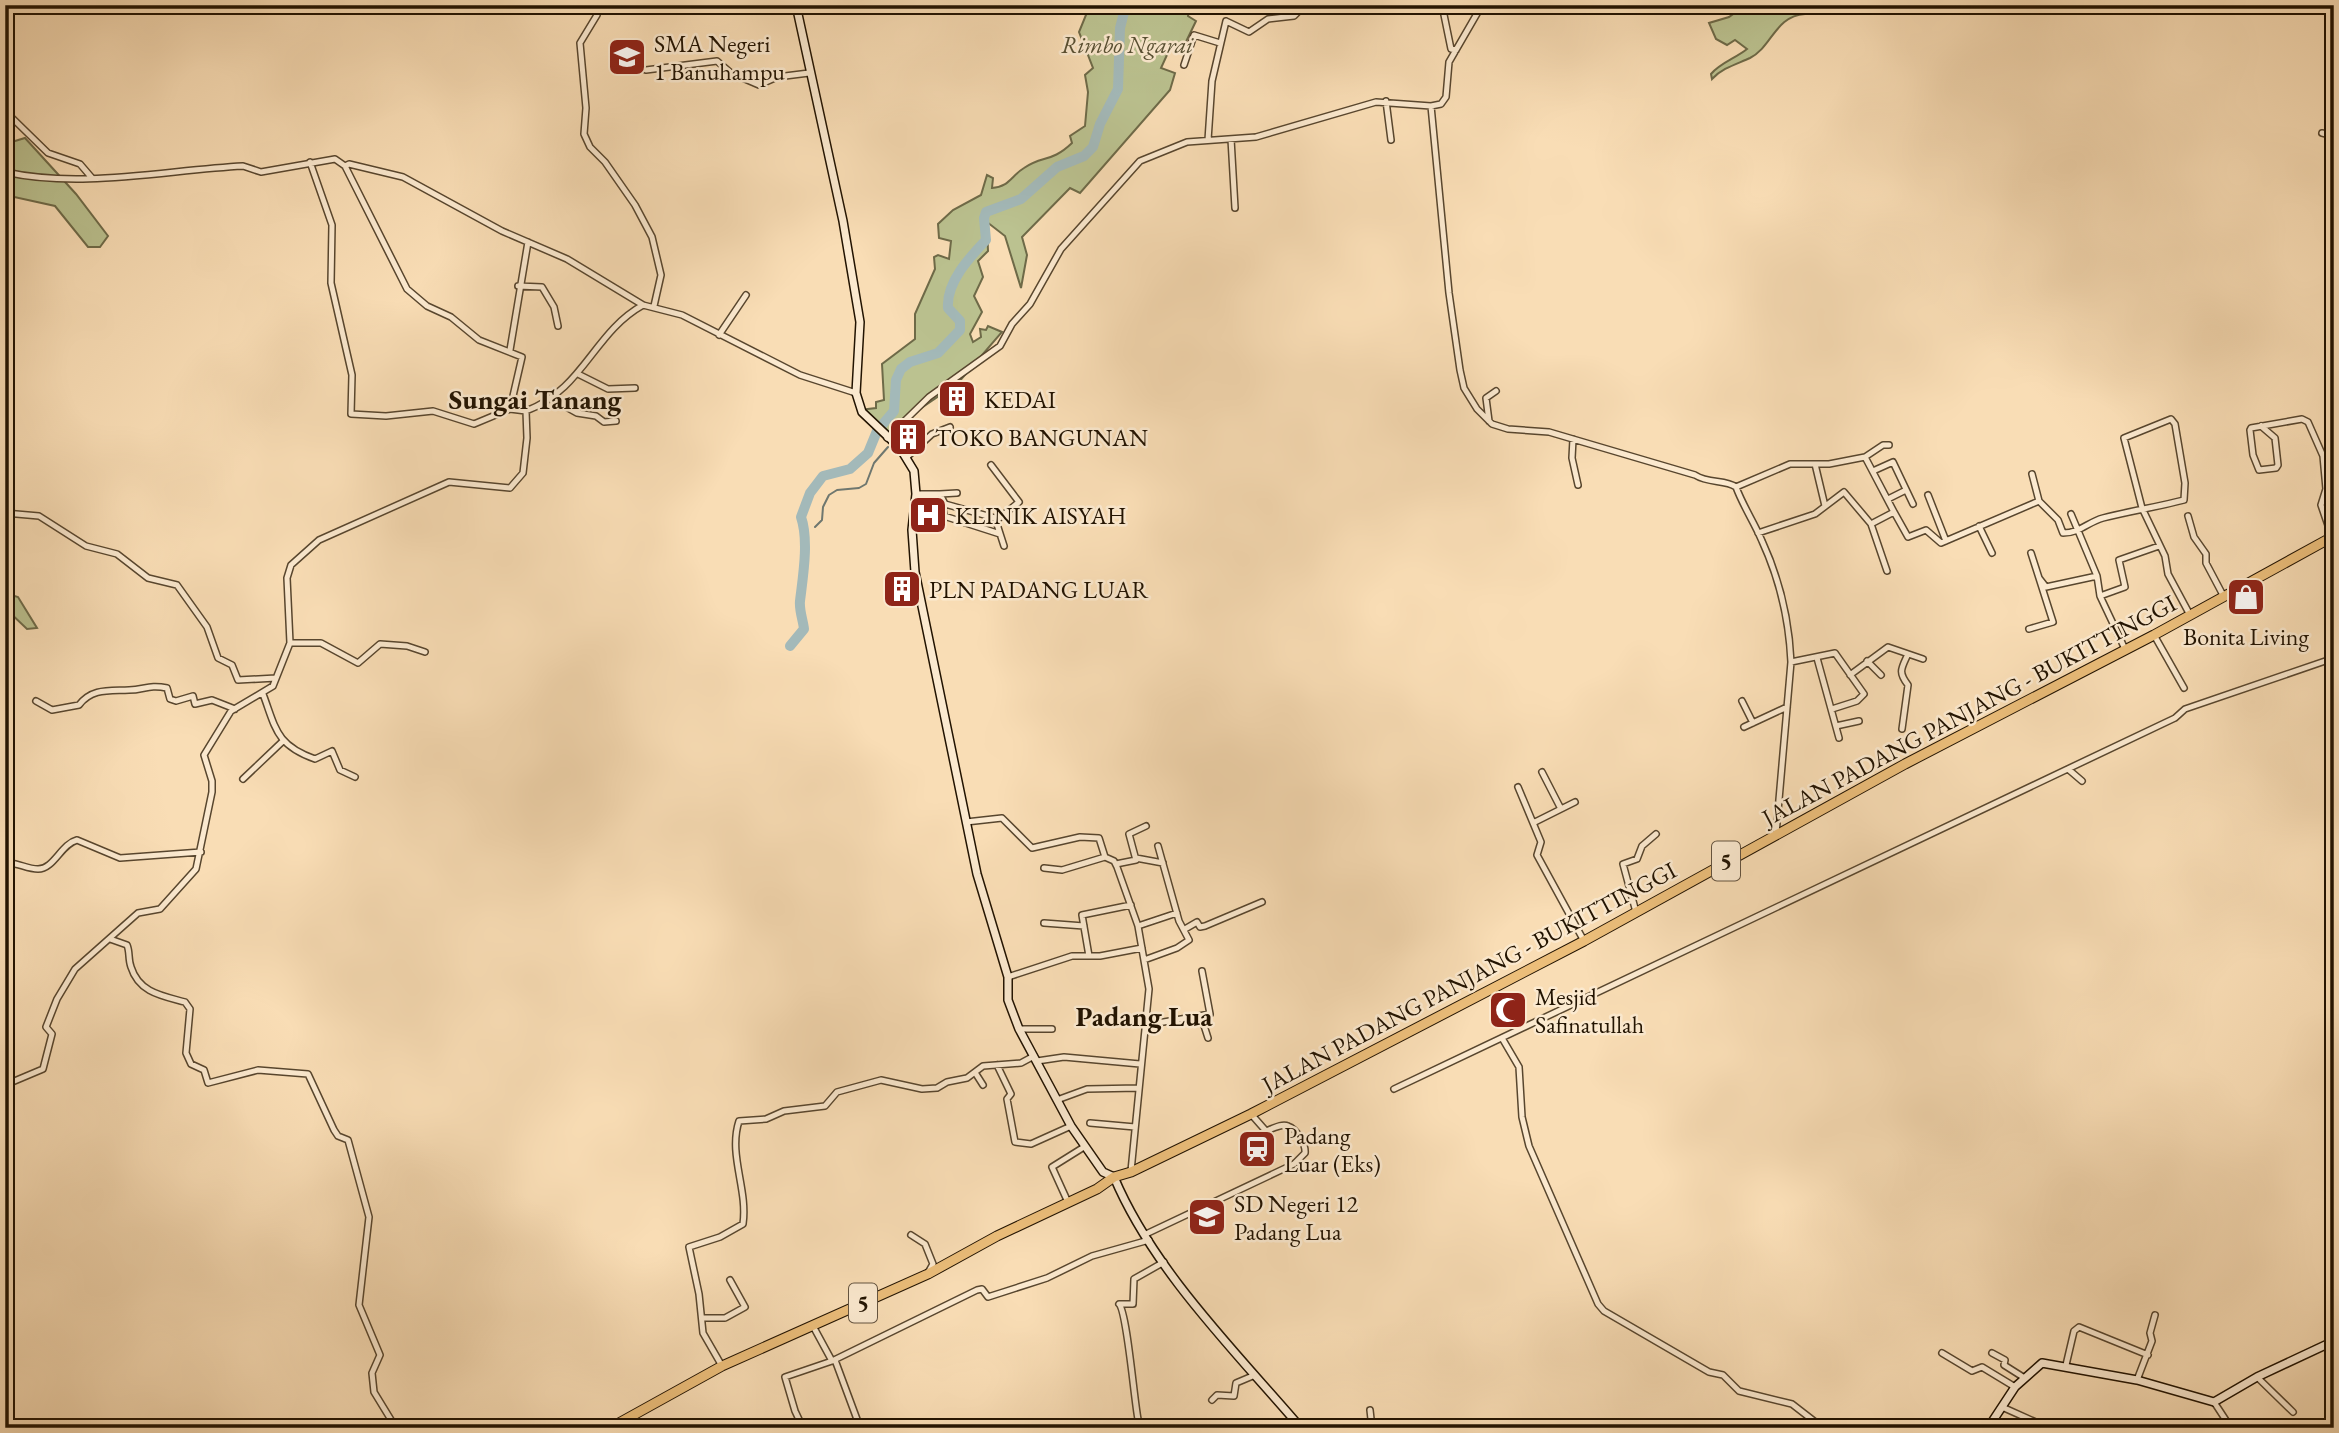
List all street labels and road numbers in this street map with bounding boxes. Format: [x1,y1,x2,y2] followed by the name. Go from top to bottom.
[1755,587,2182,834] street label: JALAN PADANG PANJANG - BUKITTINGGI
[1712,842,1740,880] road number: 5
[1255,854,1682,1101] street label: JALAN PADANG PANJANG - BUKITTINGGI
[849,1284,877,1322] road number: 5

